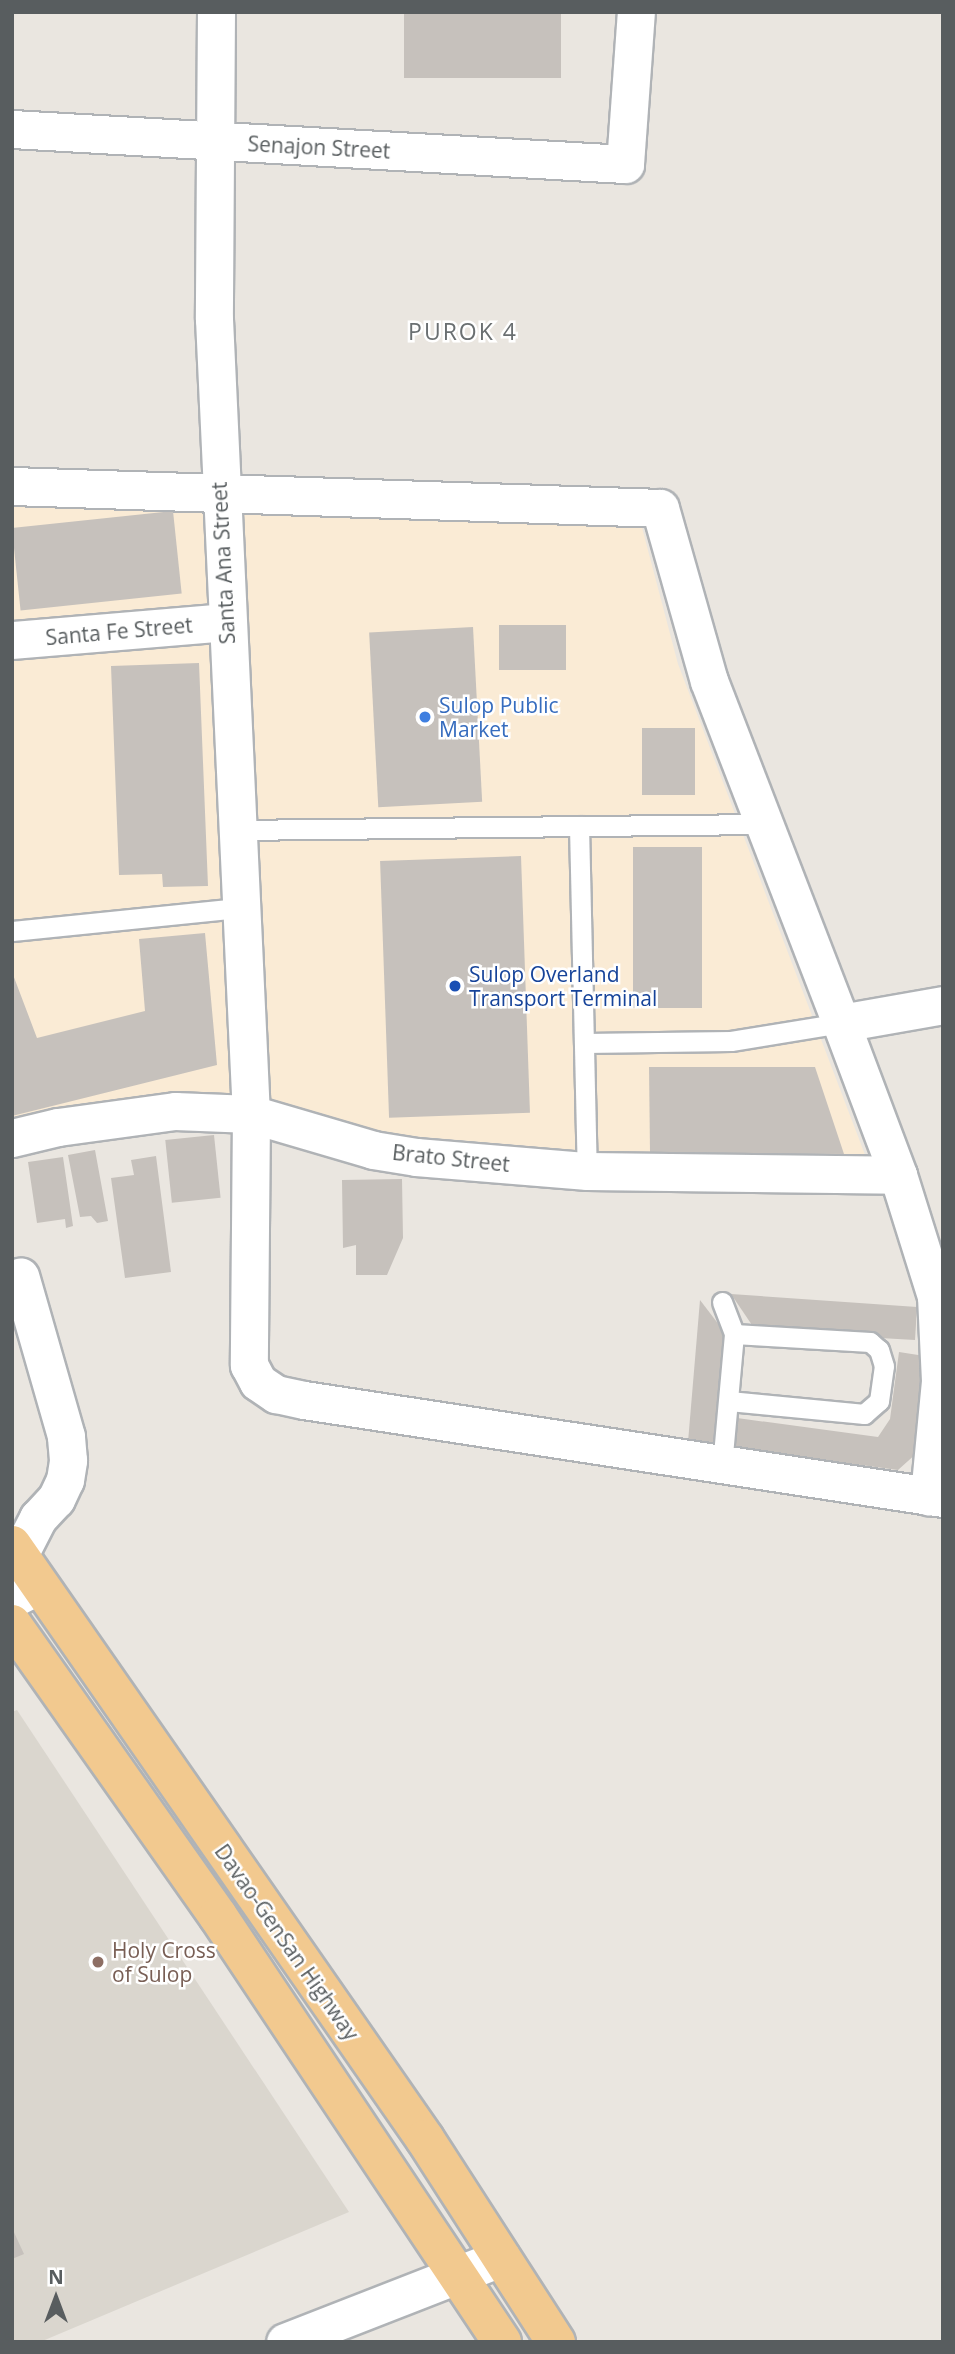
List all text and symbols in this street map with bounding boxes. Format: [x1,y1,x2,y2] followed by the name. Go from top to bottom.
[247,131,391,163] street label: Senajon Street
[409,317,517,345] district label: PUROK 4
[206,481,240,645] street label: Santa Ana Street
[44,612,194,650] street label: Santa Fe Street
[439,692,559,742] place label: Sulop Public Market
[417,709,433,725] marker: Sulop Public Market
[469,961,657,1011] place label: Sulop Overland Transport Terminal
[447,978,463,994] marker: Sulop Overland Transport Terminal
[391,1139,511,1177] street label: Brato Street
[210,1839,364,2045] street label: Davao-GenSan Highway
[112,1937,216,1987] place label: Holy Cross of Sulop
[90,1954,106,1970] marker: Holy Cross of Sulop
[21,2263,91,2333] north arrow
[48,2264,64,2290] text: N

